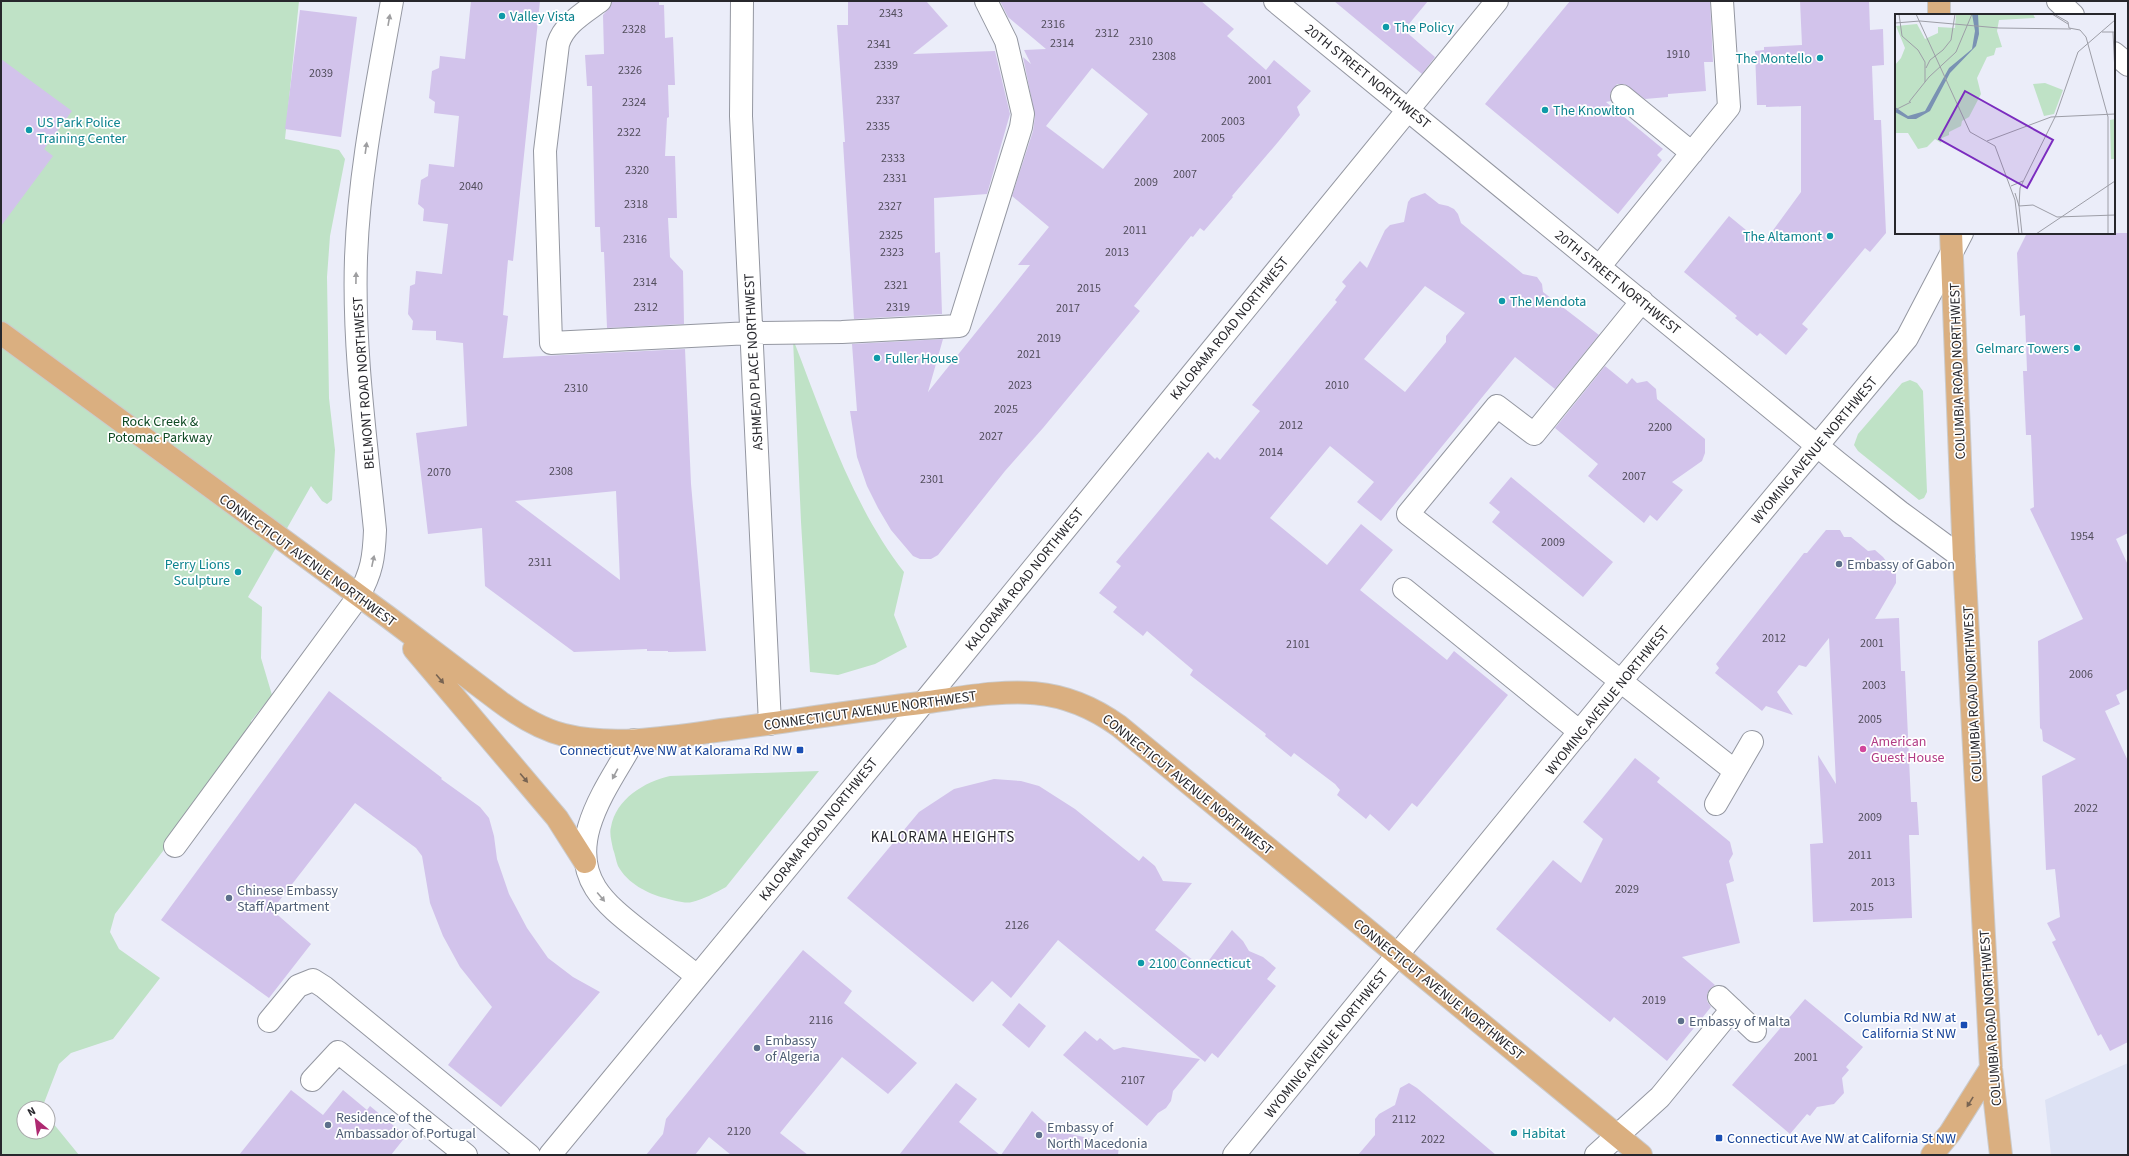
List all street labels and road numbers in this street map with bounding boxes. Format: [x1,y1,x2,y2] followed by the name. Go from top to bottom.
[1300,20,1435,134] street label: 20TH STREET NORTHWEST
[1550,226,1685,340] street label: 20TH STREET NORTHWEST
[1166,252,1294,405] street label: KALORAMA ROAD NORTHWEST
[739,273,769,451] street label: ASHMEAD PLACE NORTHWEST
[1945,282,1971,460] street label: COLUMBIA ROAD NORTHWEST
[348,295,380,470] street label: BELMONT ROAD NORTHWEST
[1747,372,1883,529] street label: WYOMING AVENUE NORTHWEST
[215,490,400,632] street label: CONNECTICUT AVENUE NORTHWEST
[961,503,1089,656] street label: KALORAMA ROAD NORTHWEST
[1958,605,1988,783] street label: COLUMBIA ROAD NORTHWEST
[1541,621,1675,780] street label: WYOMING AVENUE NORTHWEST
[763,686,978,736] street label: CONNECTICUT AVENUE NORTHWEST
[1098,709,1277,860] street label: CONNECTICUT AVENUE NORTHWEST
[755,753,883,906] street label: KALORAMA ROAD NORTHWEST
[1349,914,1528,1065] street label: CONNECTICUT AVENUE NORTHWEST
[1975,929,2007,1107] street label: COLUMBIA ROAD NORTHWEST
[1260,964,1394,1123] street label: WYOMING AVENUE NORTHWEST

